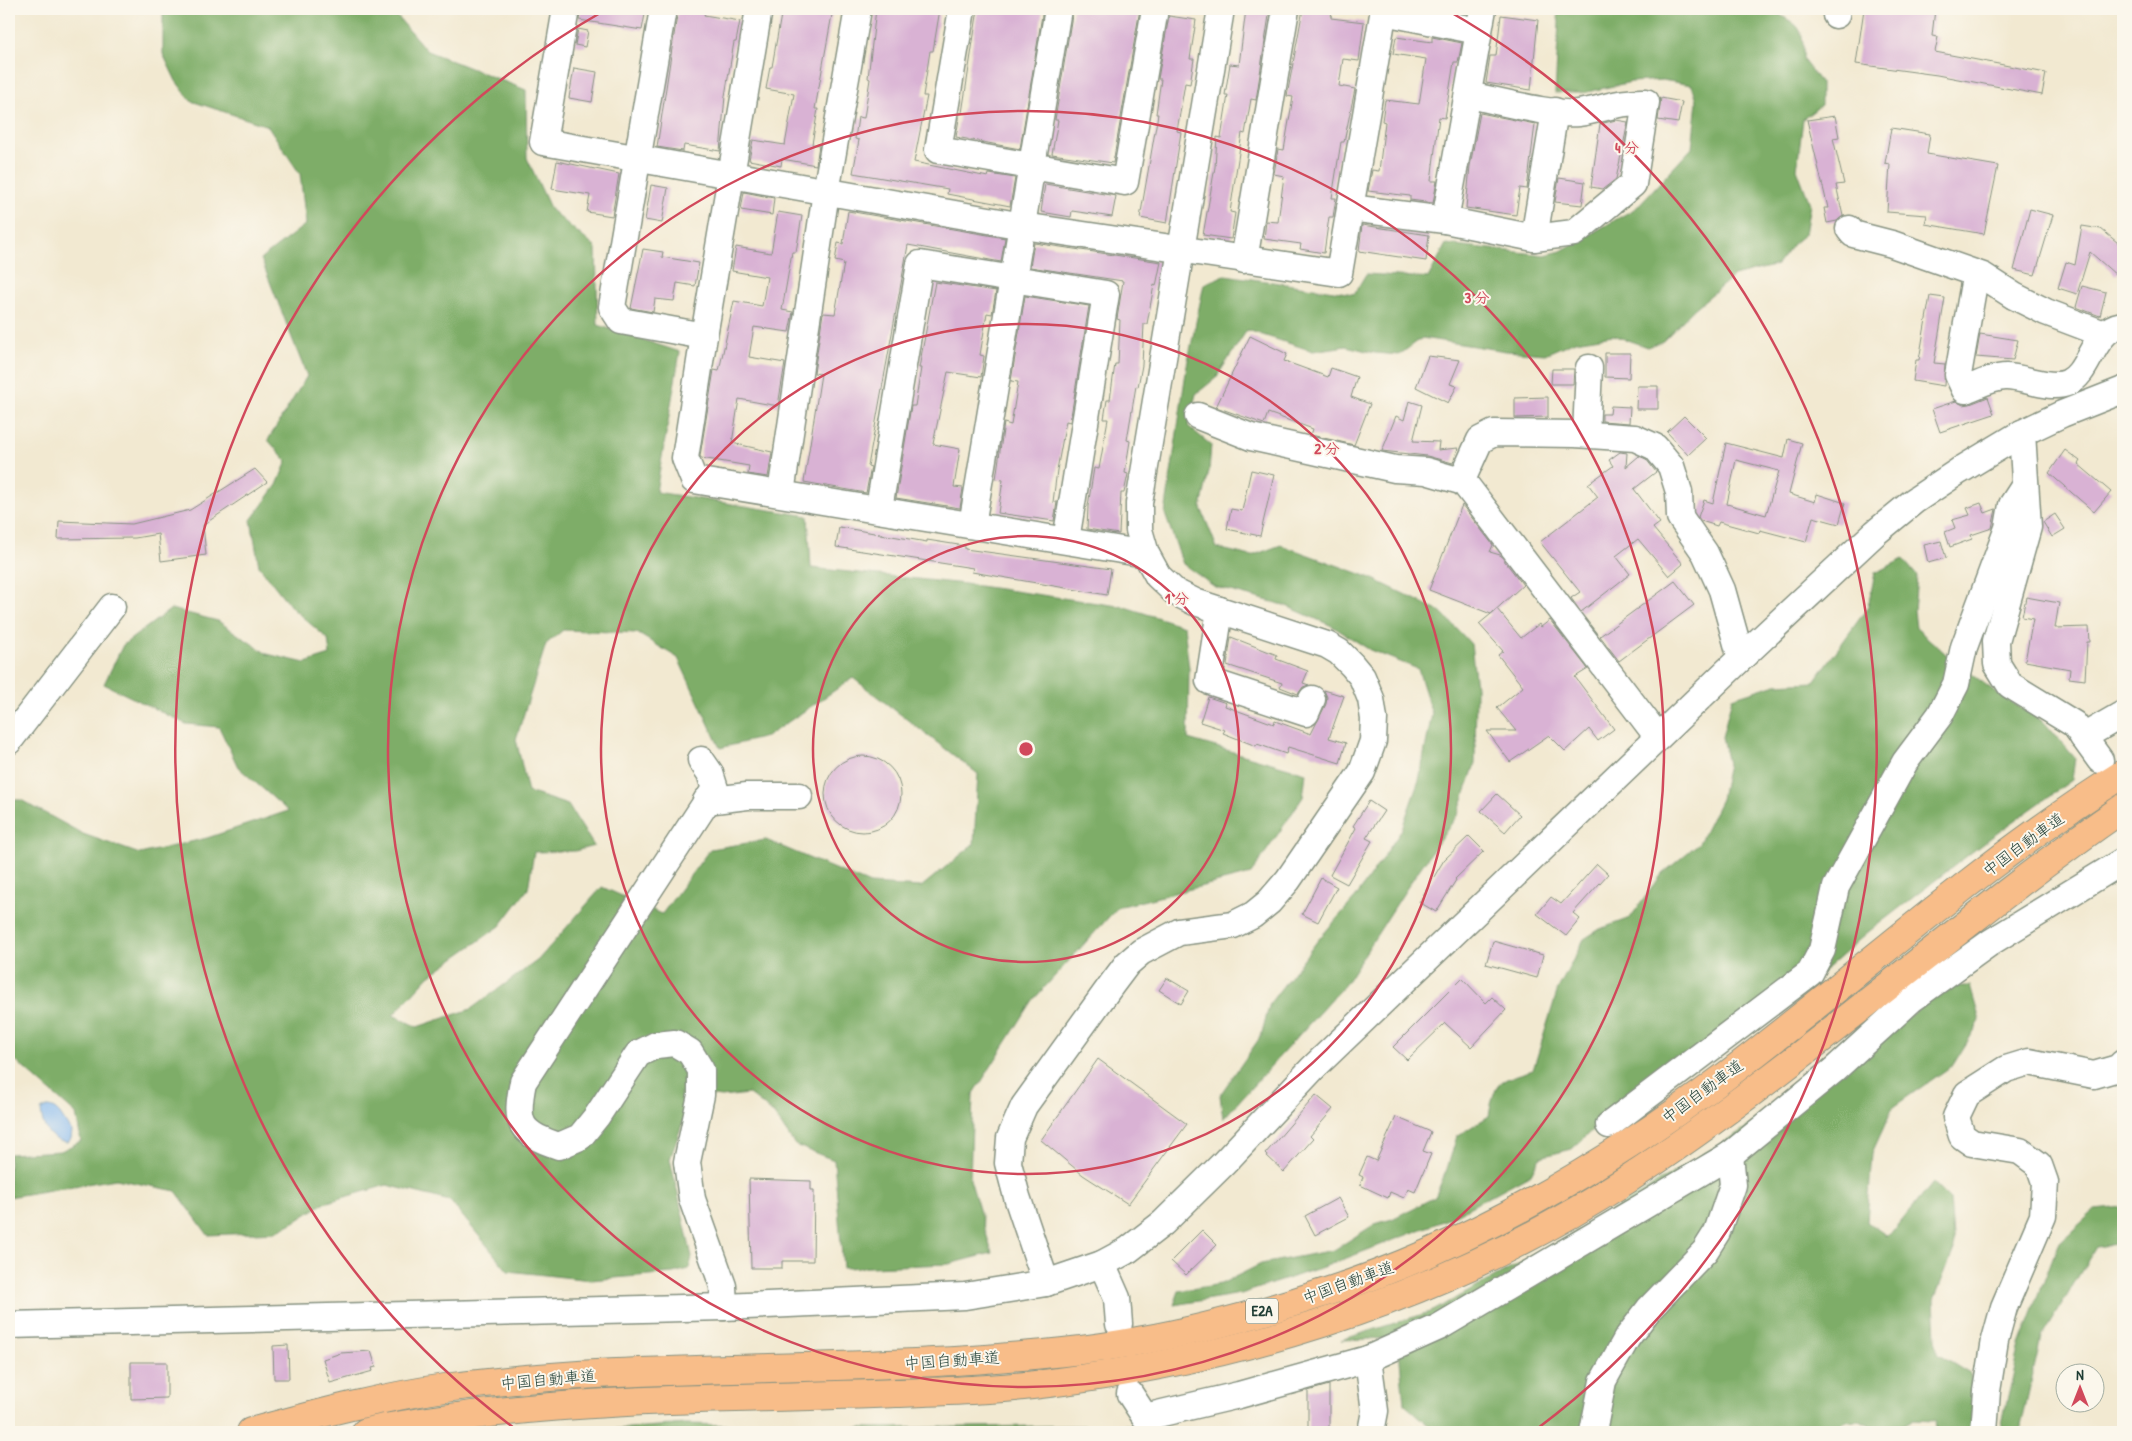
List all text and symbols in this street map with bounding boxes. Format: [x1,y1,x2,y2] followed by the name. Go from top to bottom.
[1615,137,1639,158] text: 4 分
[1464,287,1490,308] text: 3 分
[1314,438,1340,459] text: 2 分
[1165,588,1189,609] text: 1 分
[1017,740,1035,758] centre of rings
[1978,807,2068,881] street label: 中国自動車道
[1657,1054,1747,1128] street label: 中国自動車道
[1299,1255,1397,1309] street label: 中国自動車道
[1246,1298,1278,1324] road number: E2A
[903,1346,1001,1374] street label: 中国自動車道
[499,1364,597,1394] street label: 中国自動車道
[2054,1364,2104,1414] north arrow
[2076,1365,2084,1384] text: N

